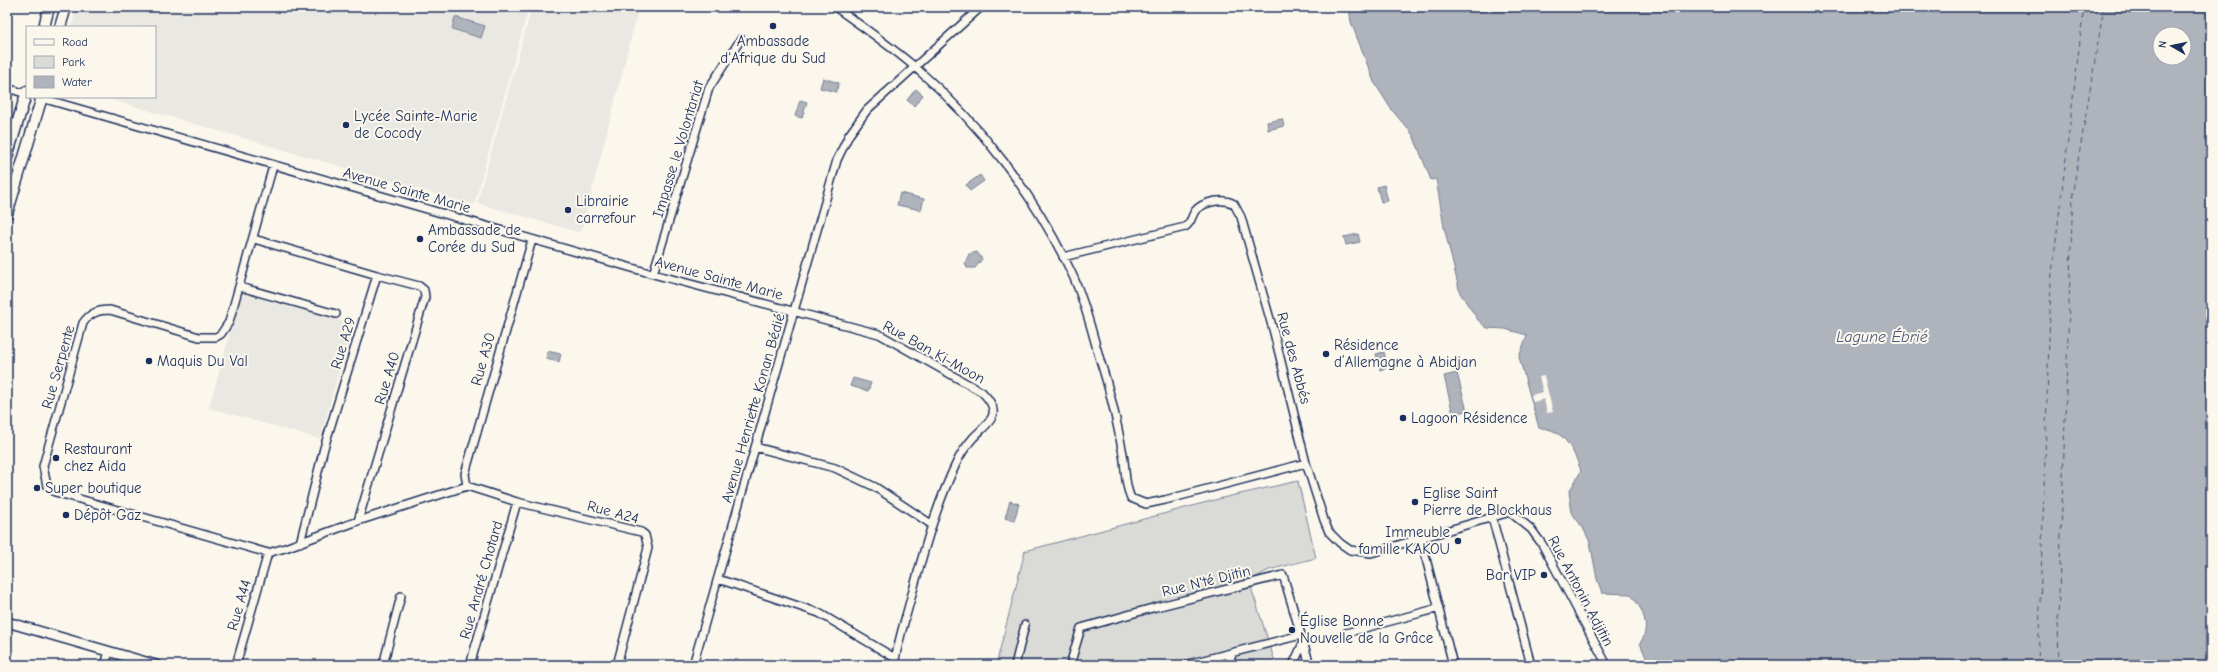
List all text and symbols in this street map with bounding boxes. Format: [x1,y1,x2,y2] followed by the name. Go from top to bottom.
[768,21,778,31] marker: Ambassade d'Afrique du Sud
[26,26,156,98] legend
[2152,26,2192,66] north arrow
[720,32,826,67] place label: Ambassade d'Afrique du Sud
[62,35,88,49] text: Road
[2156,40,2170,49] text: N
[62,55,85,69] text: Park
[62,75,92,89] text: Water
[649,78,708,220] street label: Impasse le Volontariat
[354,107,478,142] place label: Lycée Sainte-Marie de Cocody
[341,120,351,130] marker: Lycée Sainte-Marie de Cocody
[341,163,473,217] street label: Avenue Sainte Marie
[576,192,636,227] place label: Librairie carrefour
[563,205,573,215] marker: Librairie carrefour
[428,221,521,256] place label: Ambassade de Corée du Sud
[415,234,425,244] marker: Ambassade de Corée du Sud
[653,252,786,304] street label: Avenue Sainte Marie
[1273,310,1315,406] street label: Rue des Abbés
[717,311,789,505] street label: Avenue Henriette Konan Bédié
[327,315,359,371] street label: Rue A29
[880,316,988,388] street label: Rue Ban Ki-Moon
[37,323,79,411] street label: Rue Serpente
[1836,327,1928,346] water label: Lagune Ébrié
[467,330,499,388] street label: Rue A30
[1334,336,1477,371] place label: Résidence d’Allemagne à Abidjan
[370,349,404,407] street label: Rue A40
[1321,349,1331,359] marker: Résidence d’Allemagne à Abidjan
[157,352,248,370] place label: Maquis Du Val
[144,356,154,366] marker: Maquis Du Val
[1411,409,1528,427] place label: Lagoon Résidence
[1398,413,1408,423] marker: Lagoon Résidence
[64,440,132,475] place label: Restaurant chez Aida
[51,453,61,463] marker: Restaurant chez Aida
[45,479,142,497] place label: Super boutique
[32,483,42,493] marker: Super boutique
[1423,484,1552,519] place label: Eglise Saint Pierre de Blockhaus
[585,496,641,528] street label: Rue A24
[1410,497,1420,507] marker: Eglise Saint Pierre de Blockhaus
[74,506,141,524] place label: Dépôt Gaz
[61,510,71,520] marker: Dépôt Gaz
[456,519,506,641] street label: Rue André Chotard
[1358,523,1450,558] place label: Immeuble famille KAKOU
[1544,533,1618,649] street label: Rue Antonin Adjitin
[1453,536,1463,546] marker: Immeuble famille KAKOU
[1160,561,1252,601] street label: Rue N'té Djitin
[1486,566,1537,584] place label: Bar VIP
[1539,570,1549,580] marker: Bar VIP
[223,577,255,633] street label: Rue A44
[1300,611,1434,647] place label: Église Bonne Nouvelle de la Grâce
[1287,625,1297,635] marker: Église Bonne Nouvelle de la Grâce

